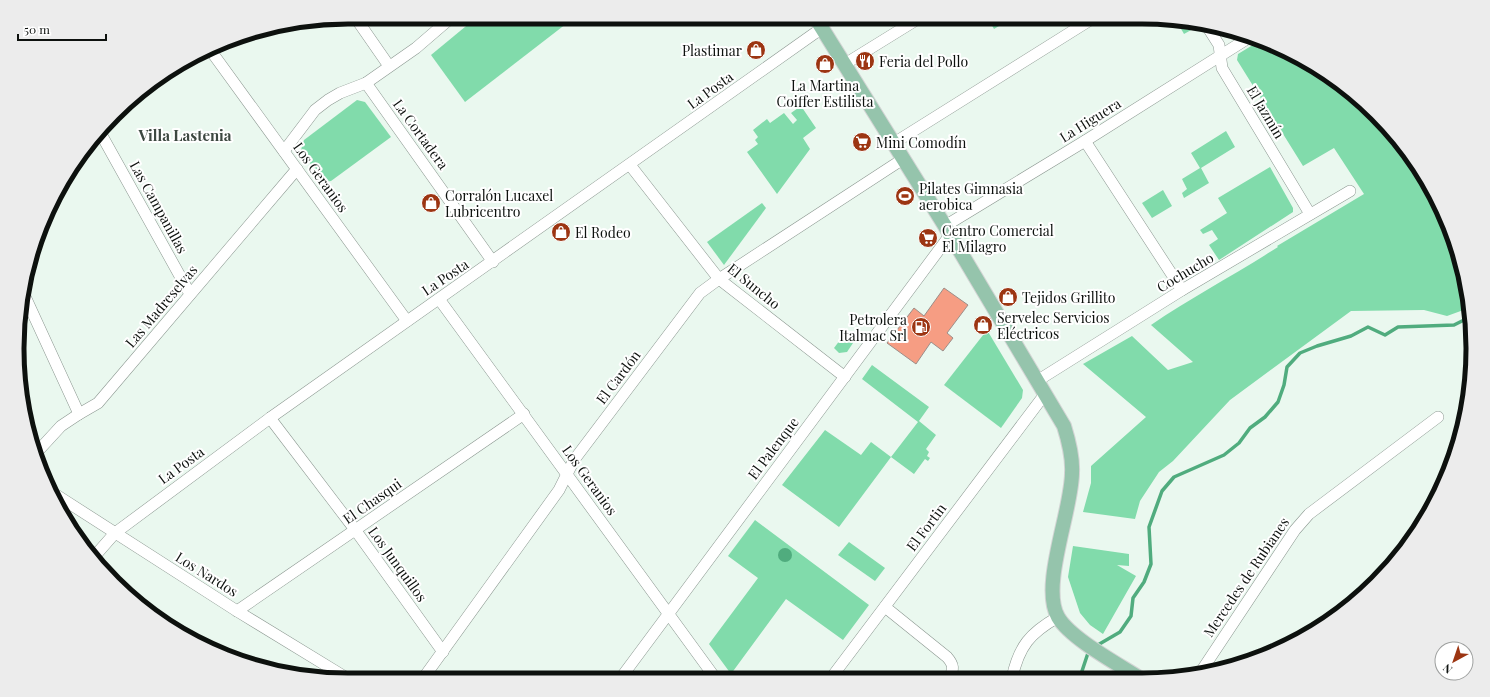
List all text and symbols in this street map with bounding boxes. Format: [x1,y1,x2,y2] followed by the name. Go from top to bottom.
[18,16,106,42] scale bar
[24,21,50,37] text: 50 m
[745,39,767,61] shop icon: Plastimar
[682,41,743,60] place label: Plastimar
[854,50,876,72] restaurant icon: Feria del Pollo
[879,52,968,71] place label: Feria del Pollo
[814,53,836,75] shop icon: La Martina Coiffer Estilista
[683,67,737,113] street label: La Posta
[777,76,874,111] place label: La Martina Coiffer Estilista
[1243,82,1290,143] street label: El Jazmín
[1056,94,1124,146] street label: La Higuera
[389,95,453,173] street label: La Cortadera
[137,125,232,145] district label: Villa Lastenia
[851,131,873,153] supermarket icon: Mini Comodín
[876,133,967,152] place label: Mini Comodín
[289,138,353,216] street label: Los Geranios
[126,157,192,257] street label: Las Campanillas
[919,179,1023,214] place label: Pilates Gimnasia aerobica
[894,185,916,207] sports icon: Pilates Gimnasia aerobica
[445,186,553,221] place label: Corralón Lucaxel Lubricentro
[420,192,442,214] shop icon: Corralón Lucaxel Lubricentro
[550,221,572,243] shop icon: El Rodeo
[942,221,1054,256] place label: Centro Comercial El Milagro
[575,223,631,242] place label: El Rodeo
[917,227,939,249] supermarket icon: Centro Comercial El Milagro
[1153,247,1217,296] street label: Cochucho
[418,254,472,300] street label: La Posta
[724,259,785,313] street label: El Suncho
[121,261,201,351] street label: Las Madreselvas
[997,286,1019,308] shop icon: Tejidos Grillito
[1022,288,1116,307] place label: Tejidos Grillito
[997,308,1110,343] place label: Servelec Servicios Eléctricos
[839,310,907,345] place label: Petrolera Italmac Srl
[972,314,994,336] shop icon: Servelec Servicios Eléctricos
[910,316,932,338] fuel station icon: Petrolera Italmac Srl
[592,346,645,408] street label: El Cardón
[743,413,803,483] street label: El Palenque
[558,441,622,519] street label: Los Geranios
[154,442,208,488] street label: La Posta
[339,474,405,528] street label: El Chasqui
[902,499,951,555] street label: El Fortin
[1199,513,1293,641] street label: Mercedes de Rubianes
[364,523,432,605] street label: Los Junquillos
[172,547,242,601] street label: Los Nardos
[1434,641,1474,681] north arrow
[1439,661,1455,677] text: N

